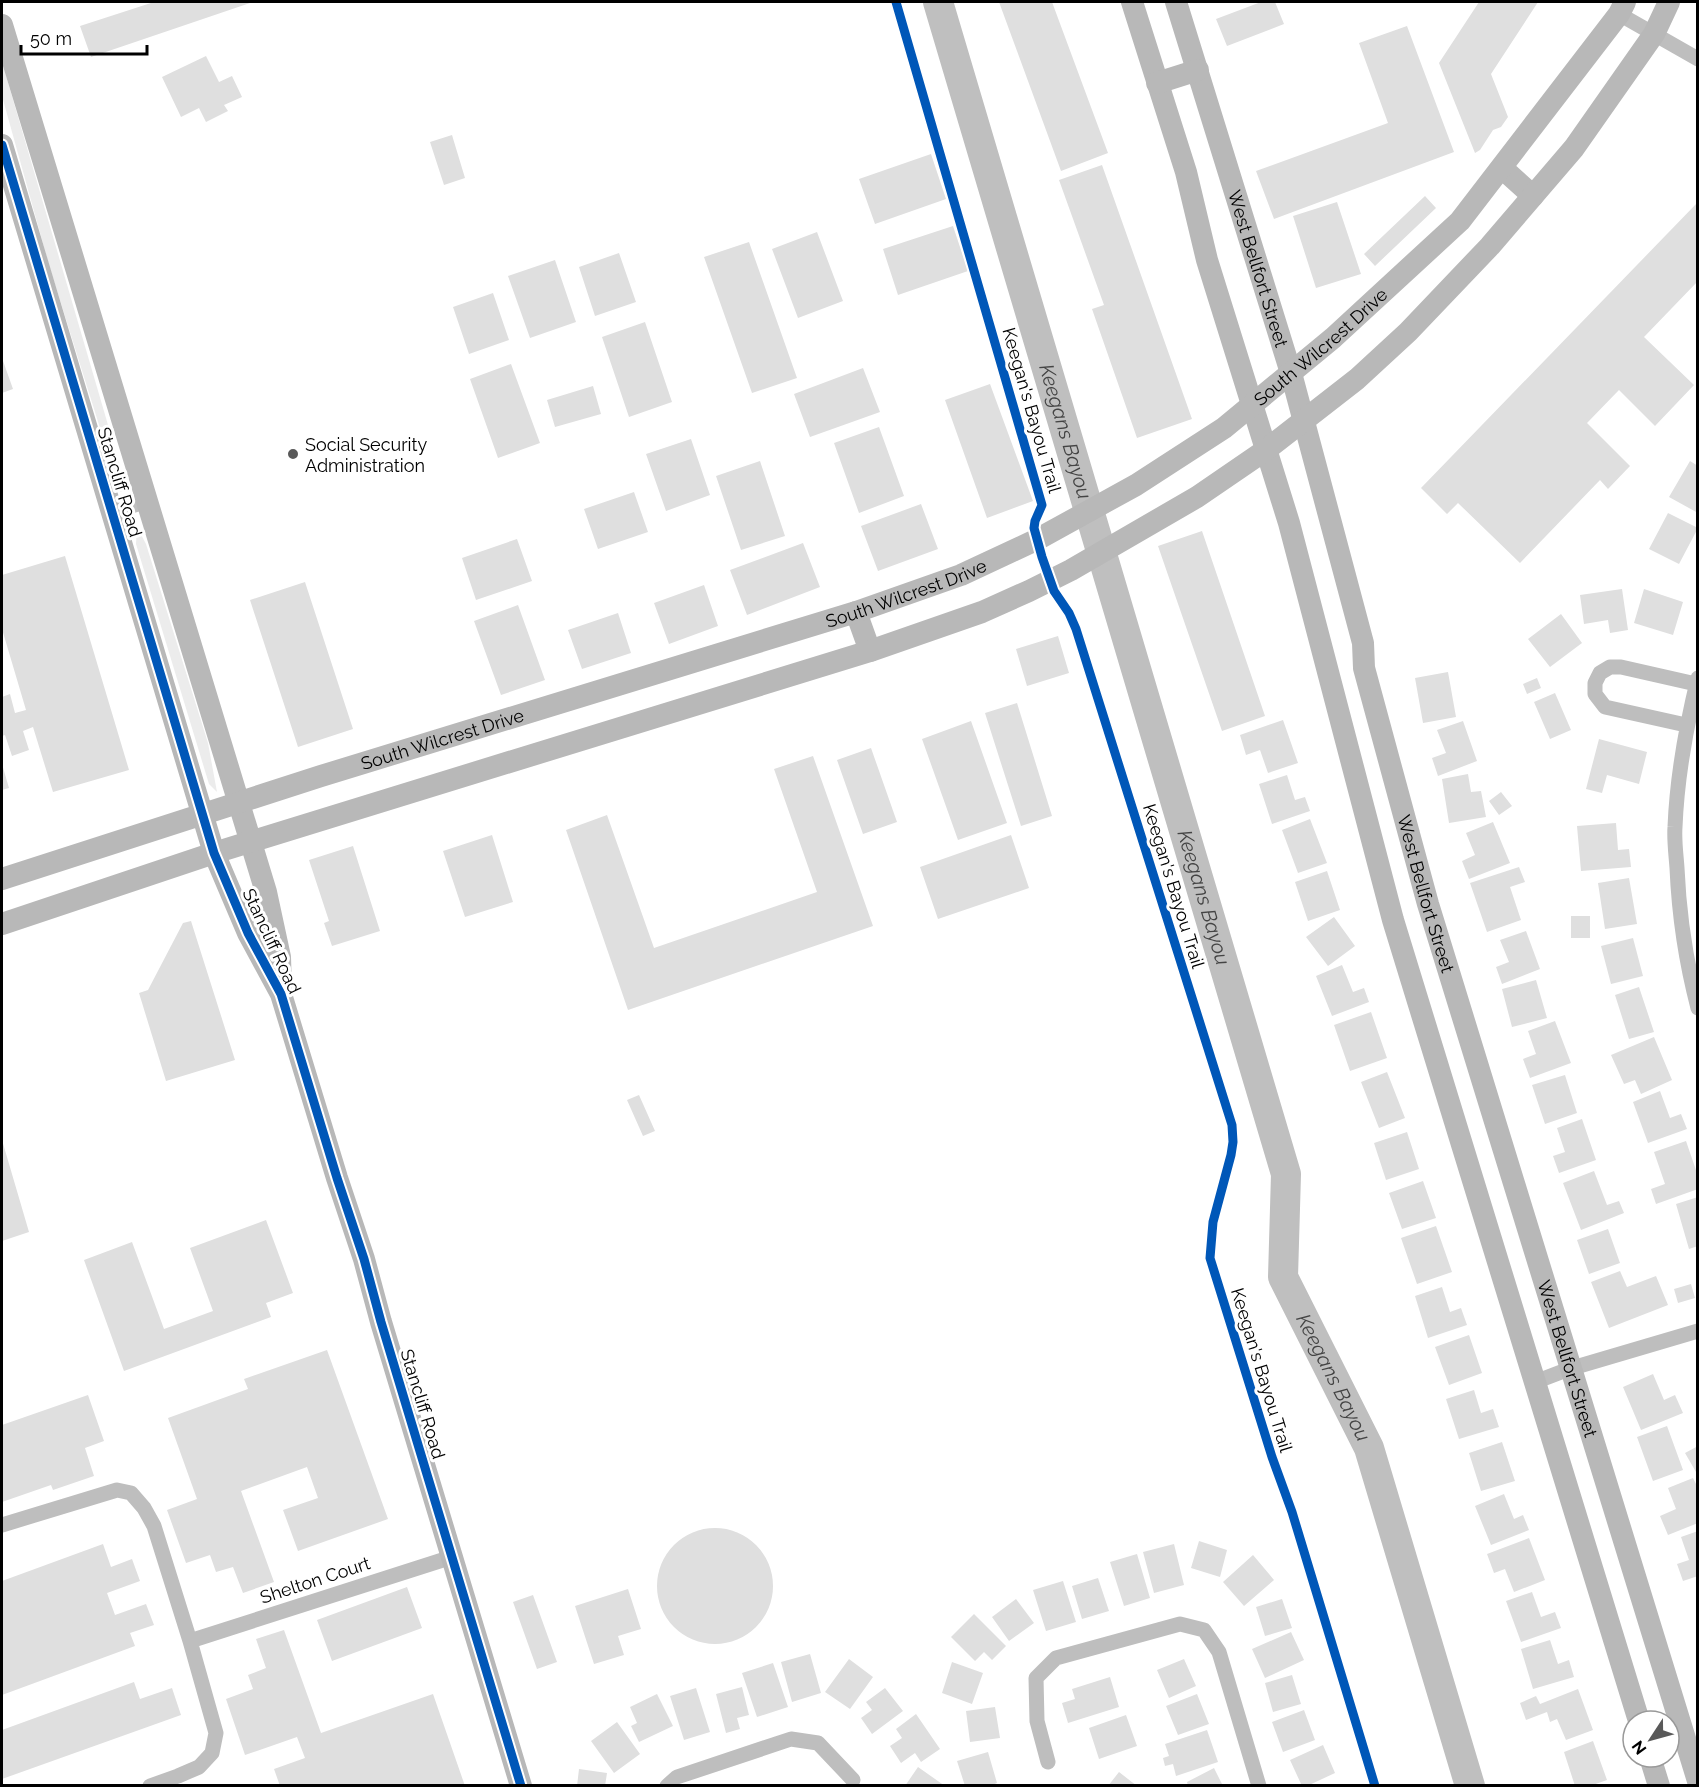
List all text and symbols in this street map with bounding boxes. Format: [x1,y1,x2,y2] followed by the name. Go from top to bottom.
[21,18,147,56] scale bar
[30,28,72,49] text: 50 m
[1224,187,1293,350] street label: West Bellfort Street
[1249,283,1392,410] street label: South Wilcrest Drive
[998,325,1066,495] street label: Keegan's Bayou Trail
[1034,361,1097,502] water label: Keegans Bayou
[93,425,147,539] street label: Stancliff Road
[305,434,428,476] place label: Social Security Administration
[286,447,300,461] marker: Social Security Administration
[823,554,990,631] street label: South Wilcrest Drive
[358,704,527,774] street label: South Wilcrest Drive
[1139,801,1209,971] street label: Keegan's Bayou Trail
[1394,812,1459,975] street label: West Bellfort Street
[1172,827,1235,968] water label: Keegans Bayou
[238,885,306,997] street label: Stancliff Road
[1534,1277,1602,1440] street label: West Bellfort Street
[1227,1285,1297,1455] street label: Keegan's Bayou Trail
[1291,1310,1376,1445] water label: Keegans Bayou
[396,1347,450,1461] street label: Stancliff Road
[257,1552,373,1608] street label: Shelton Court
[1621,1709,1681,1769] north arrow
[1628,1737,1651,1758] text: N

